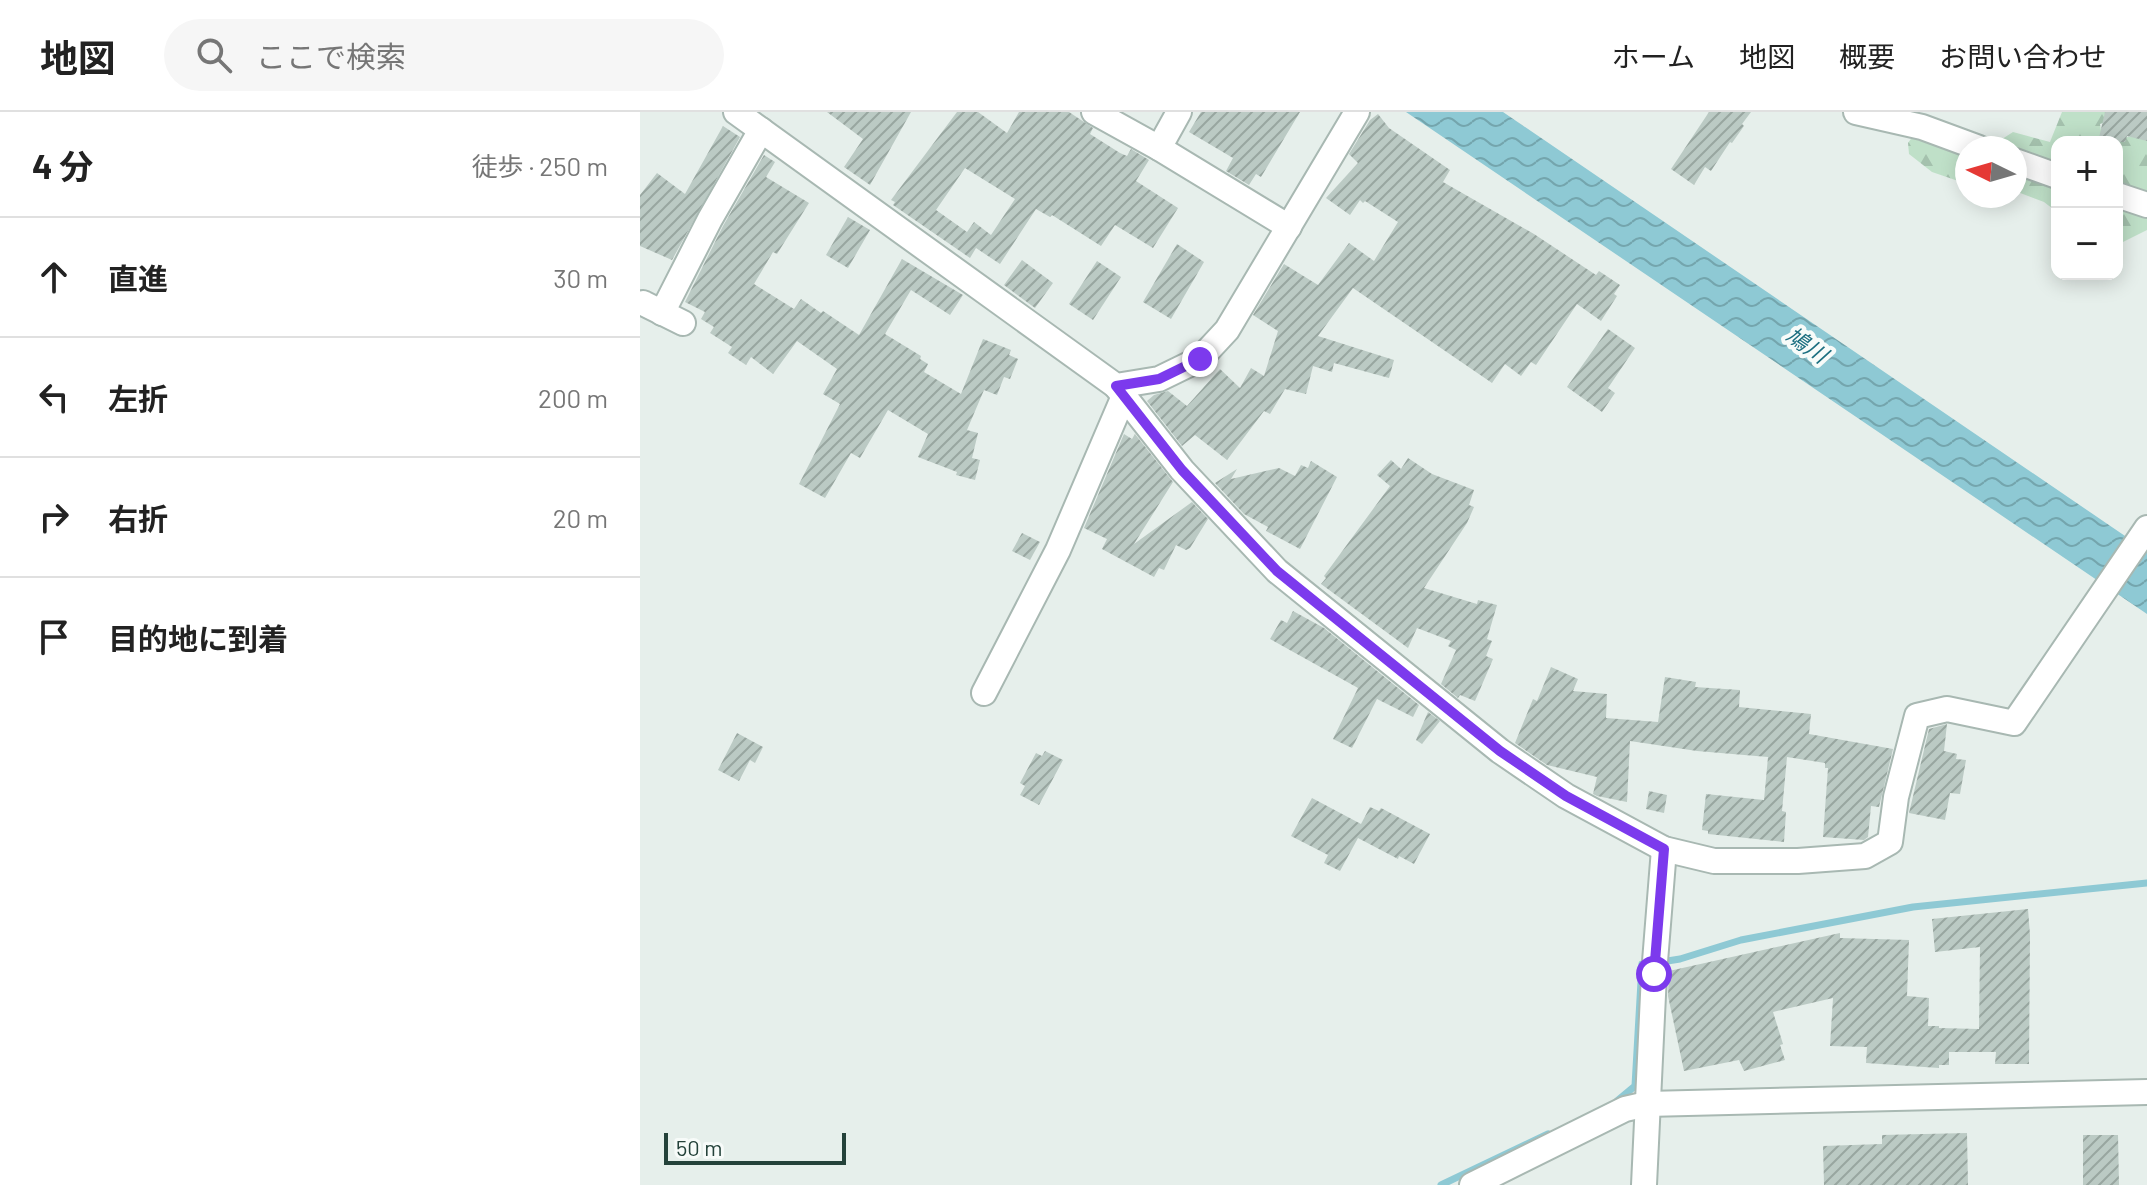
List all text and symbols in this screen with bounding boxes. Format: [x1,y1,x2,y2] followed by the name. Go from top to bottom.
[164,19,724,91] search box
[192,33,236,77] icon: search
[40,34,116,80] text: 地図
[256,38,406,74] text: ここで検索
[1612,39,1695,73] text: ホーム
[1739,39,1795,73] text: 地図
[1839,39,1895,73] text: 概要
[1939,39,2107,73] text: お問い合わせ
[1955,136,2027,208] north arrow
[2051,136,2123,280] map controls
[2051,136,2123,208] button: +
[32,145,93,186] text: 4 分
[471,150,608,181] text: 徒歩 · 250 m
[2051,208,2123,280] button: −
[32,255,76,299] icon: ahead
[108,260,168,296] text: 直進
[553,262,608,293] text: 30 m
[1782,321,1835,368] water label: 鳩川
[1182,341,1218,377] route end
[32,375,76,419] icon: left
[108,380,168,416] text: 左折
[538,382,608,413] text: 200 m
[32,495,76,539] icon: right
[108,500,168,536] text: 右折
[553,502,608,533] text: 20 m
[32,615,76,659] icon: arrive
[108,620,288,656] text: 目的地に到着
[1636,956,1672,992] route start
[664,1129,846,1165] scale bar
[676,1134,722,1160] text: 50 m

